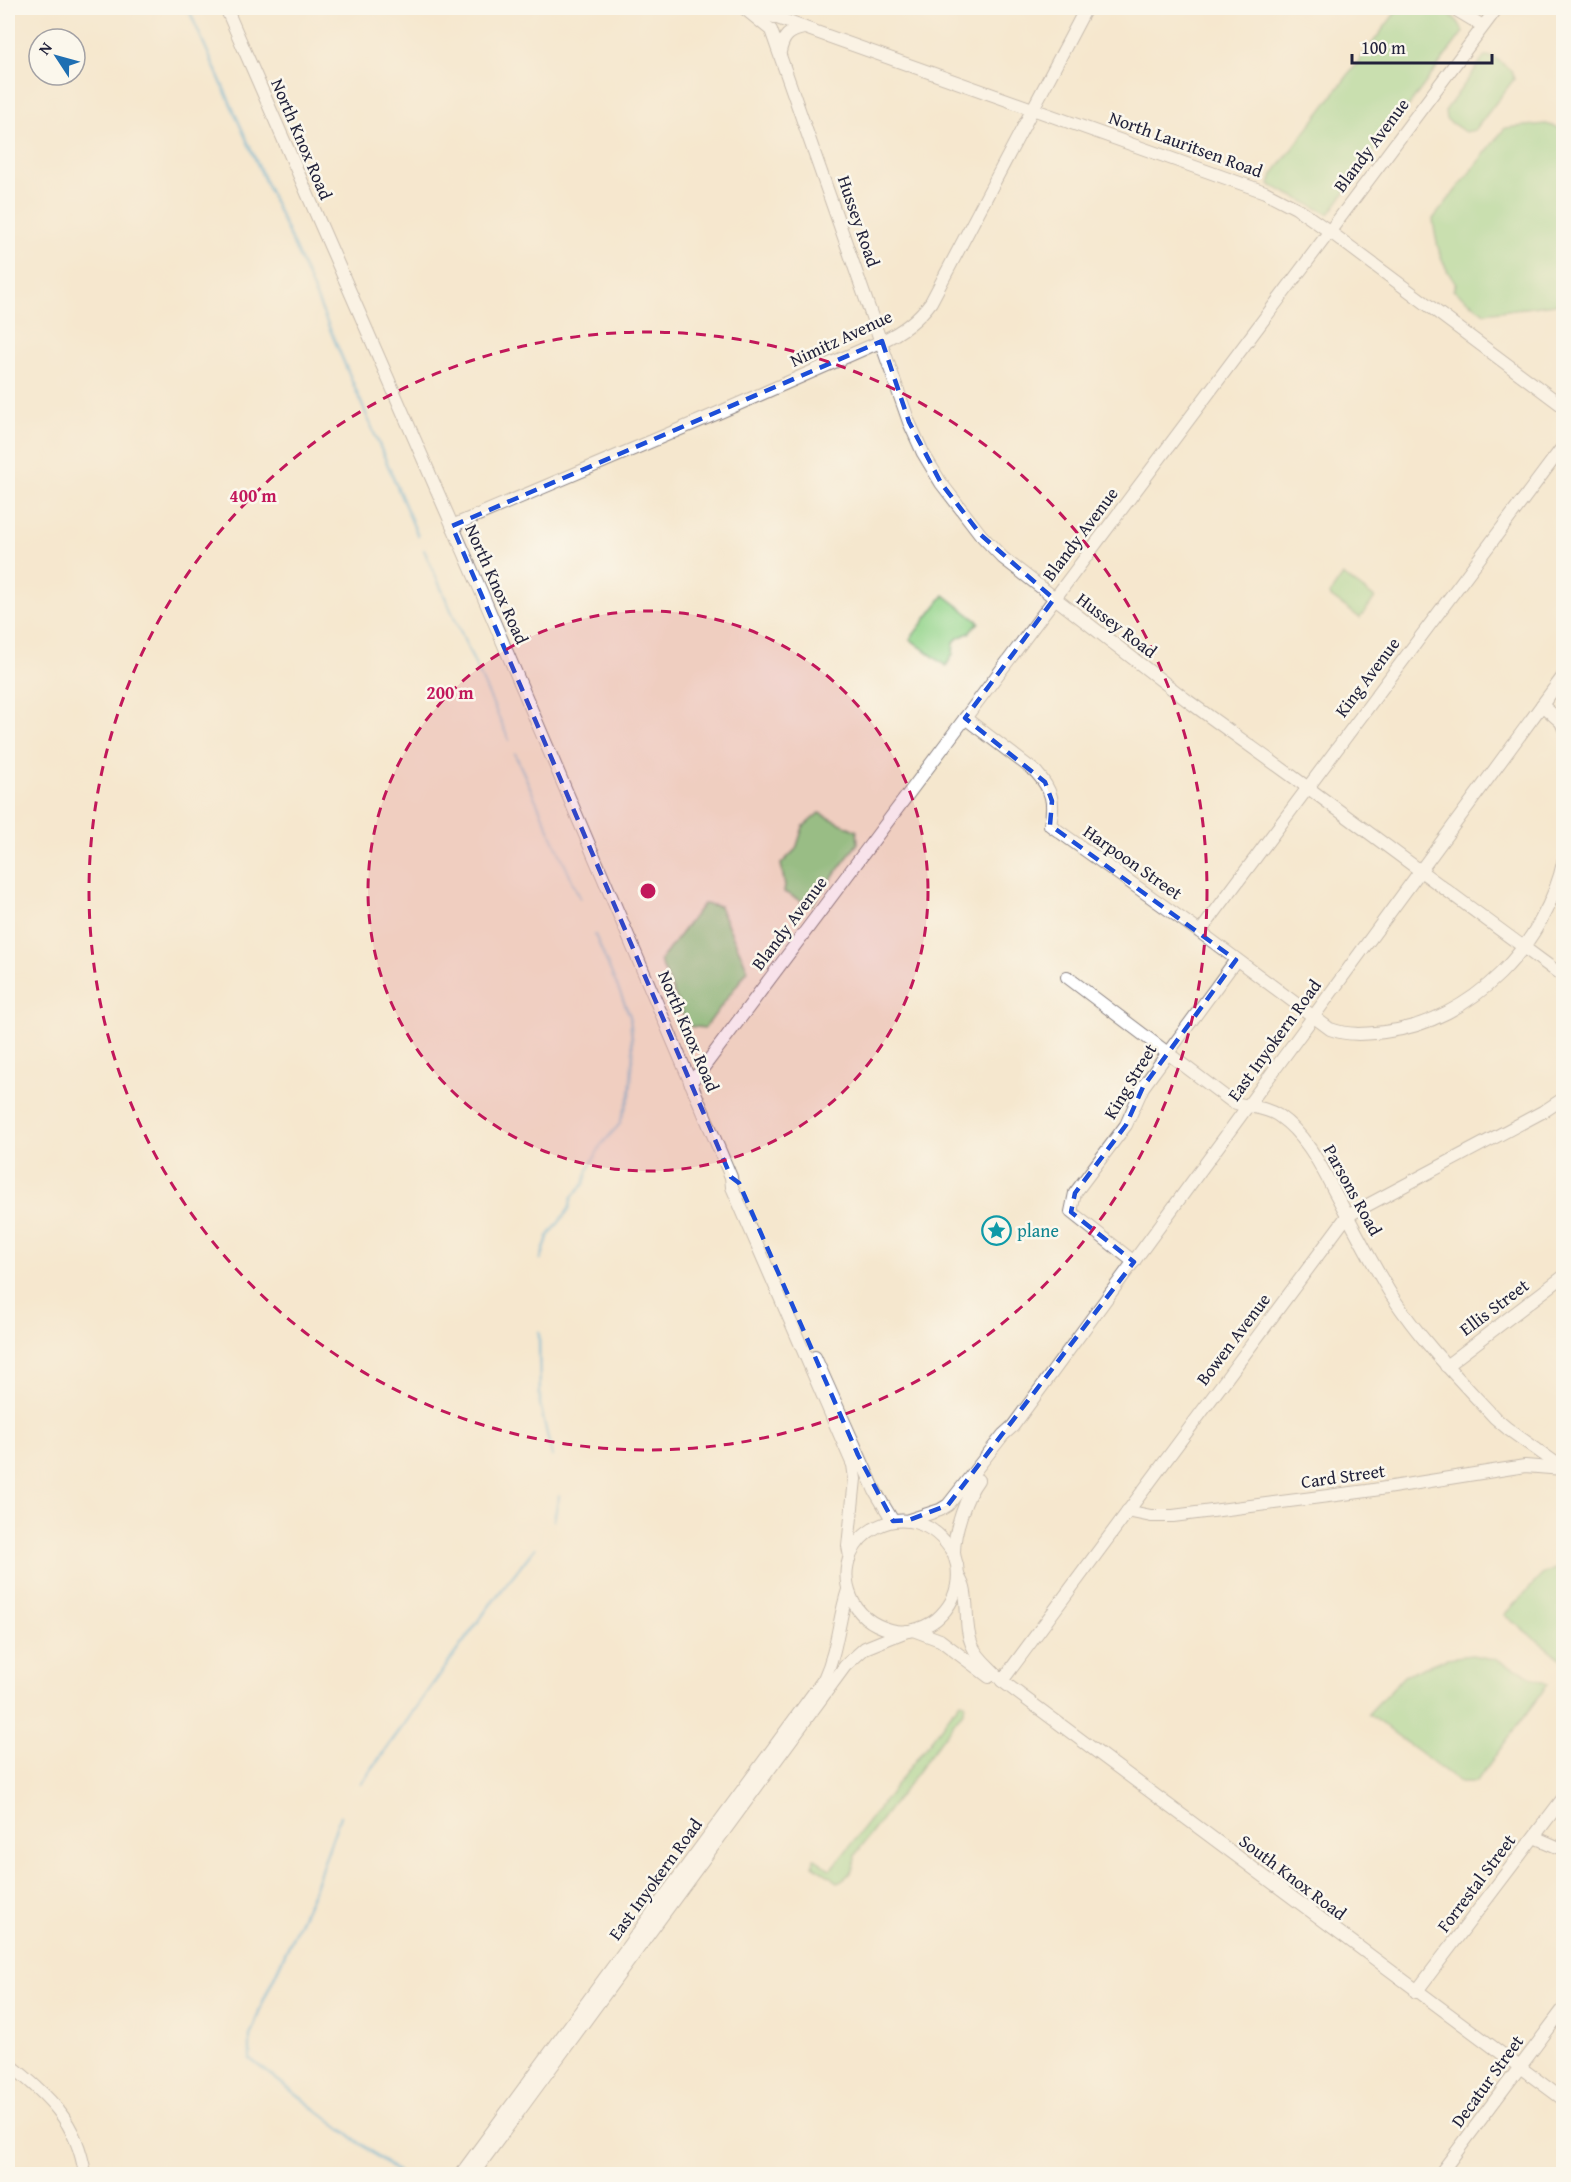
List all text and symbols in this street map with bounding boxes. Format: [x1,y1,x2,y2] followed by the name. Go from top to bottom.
[27,27,87,87] north arrow
[1352,27,1492,65] scale bar
[1361,34,1406,61] text: 100 m
[32,37,58,60] text: N
[264,74,340,204] street label: North Knox Road
[1327,92,1415,198] street label: Blandy Avenue
[1105,104,1267,185] street label: North Lauritsen Road
[831,172,887,271] street label: Hussey Road
[785,303,897,373] street label: Nimitz Avenue
[1036,481,1124,587] street label: Blandy Avenue
[229,482,277,509] text: 400 m
[458,519,536,649] street label: North Knox Road
[1071,586,1163,665] street label: Hussey Road
[1328,631,1406,723] street label: King Avenue
[426,679,474,706] text: 200 m
[1078,818,1189,907] street label: Harpoon Street
[745,870,833,976] street label: Blandy Avenue
[638,881,658,901] centre of rings
[651,966,727,1096] street label: North Knox Road
[1220,973,1328,1107] street label: East Inyokern Road
[1097,1037,1164,1124] street label: King Street
[1317,1139,1389,1241] street label: Parsons Road
[980,1214,1012,1246] place icon: plane
[1017,1217,1059,1244] place label: plane
[1454,1271,1535,1342] street label: Ellis Street
[1189,1287,1277,1391] street label: Bowen Avenue
[1299,1457,1387,1495] street label: Card Street
[601,1812,709,1946] street label: East Inyokern Road
[1234,1828,1353,1927] street label: South Knox Road
[1430,1828,1522,1938] street label: Forrestal Street
[1444,2029,1530,2133] street label: Decatur Street

